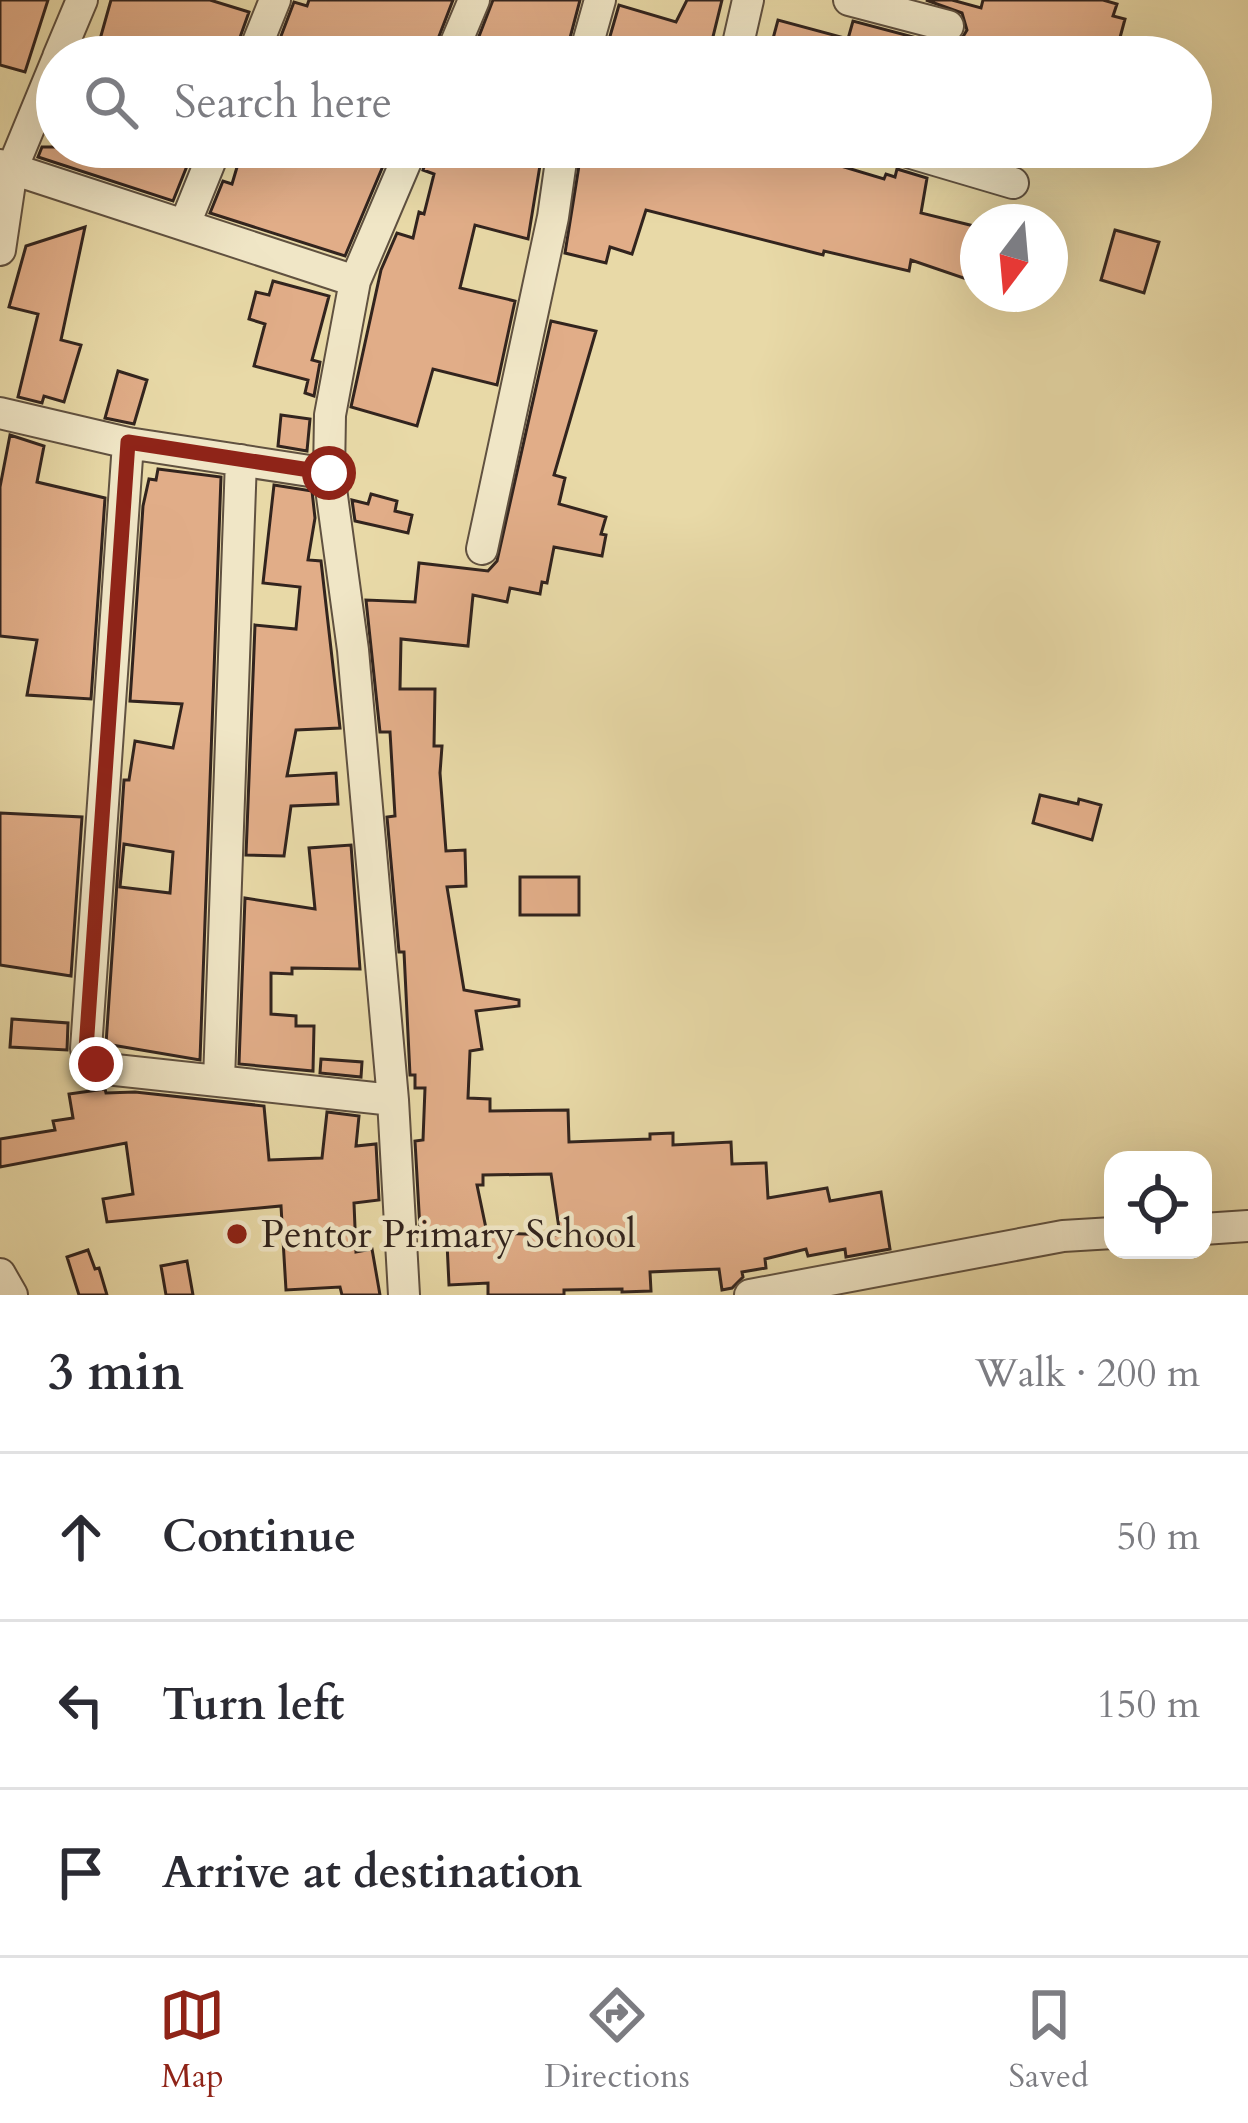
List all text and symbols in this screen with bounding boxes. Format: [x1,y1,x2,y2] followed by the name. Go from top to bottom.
[36,36,1212,168] search box
[78,69,144,135] icon: search
[174,72,392,133] text: Search here
[960,204,1068,312] north arrow
[302,446,356,500] route start
[69,1037,123,1091] route end
[1104,1151,1212,1259] map controls
[1104,1151,1212,1259] button: locate
[261,1208,636,1261] place label: Pentor Primary School
[224,1221,250,1247] marker: Pentor Primary School
[48,1338,184,1408] text: 3 min
[975,1347,1200,1400] text: Walk · 200 m
[48,1504,114,1570] icon: ahead
[162,1506,356,1567] text: Continue
[1117,1510,1200,1563] text: 50 m
[48,1672,114,1738] icon: left
[162,1674,344,1735] text: Turn left
[1097,1678,1200,1731] text: 150 m
[48,1840,114,1906] icon: arrive
[162,1842,582,1903] text: Arrive at destination
[159,1982,225,2099] tab: Map
[544,1982,690,2099] tab: Directions
[1009,1982,1089,2099] tab: Saved

